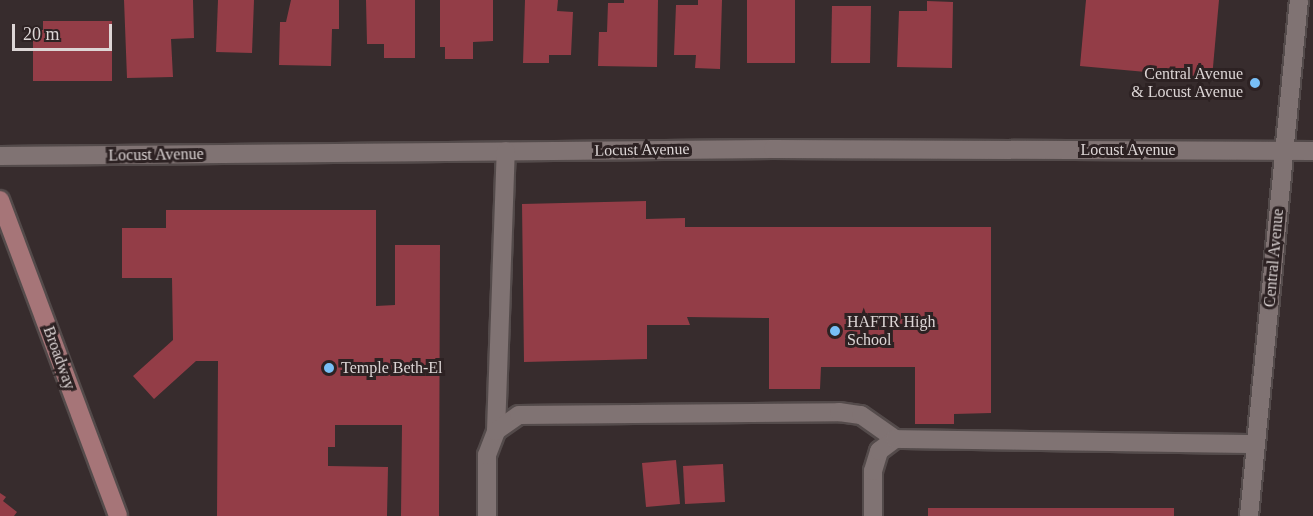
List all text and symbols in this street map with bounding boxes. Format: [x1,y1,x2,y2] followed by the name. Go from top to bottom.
[15,12,116,50] scale bar
[23,24,60,44] text: 20 m
[1130,64,1243,102] place label: Central Avenue & Locust Avenue
[1248,76,1262,90] marker: Central Avenue & Locust Avenue
[594,140,690,160] street label: Locust Avenue
[1080,140,1176,160] street label: Locust Avenue
[108,145,204,165] street label: Locust Avenue
[1260,208,1288,308] street label: Central Avenue
[847,312,935,350] place label: HAFTR High School
[39,324,79,392] street label: Broadway
[828,324,842,338] marker: HAFTR High School
[341,358,443,378] place label: Temple Beth-El
[322,361,336,375] marker: Temple Beth-El

